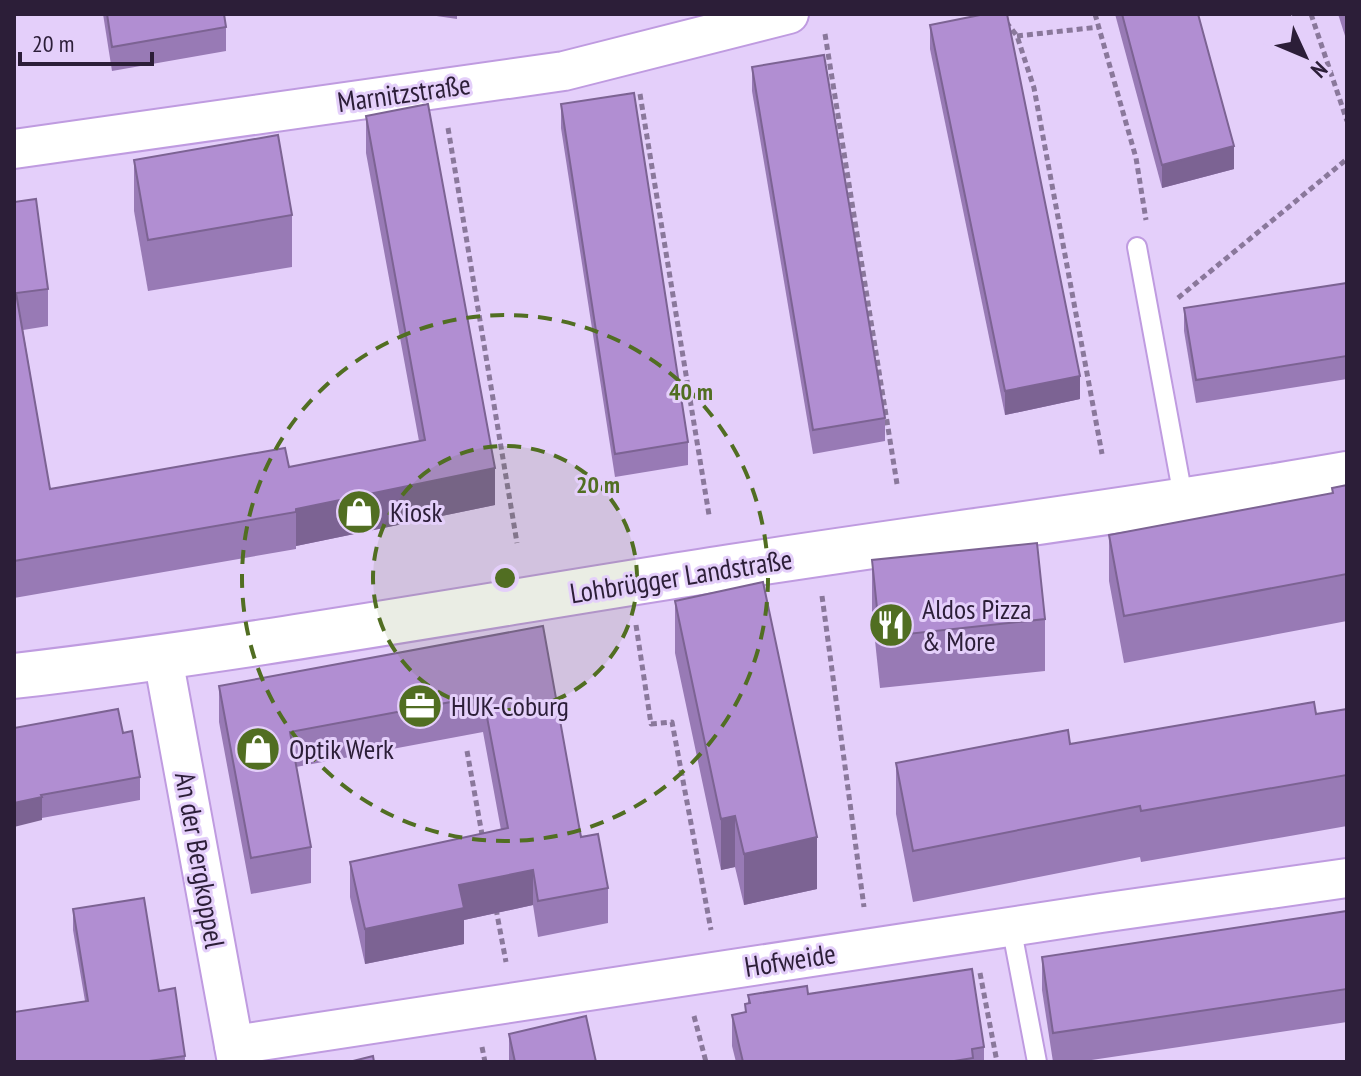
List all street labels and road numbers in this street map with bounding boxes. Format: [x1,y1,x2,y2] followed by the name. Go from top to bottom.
[335,65,473,120] street label: Marnitzstraße
[567,540,795,611] street label: Lohbrügger Landstraße
[167,769,234,951] street label: An der Bergkoppel
[742,934,838,985] street label: Hofweide

